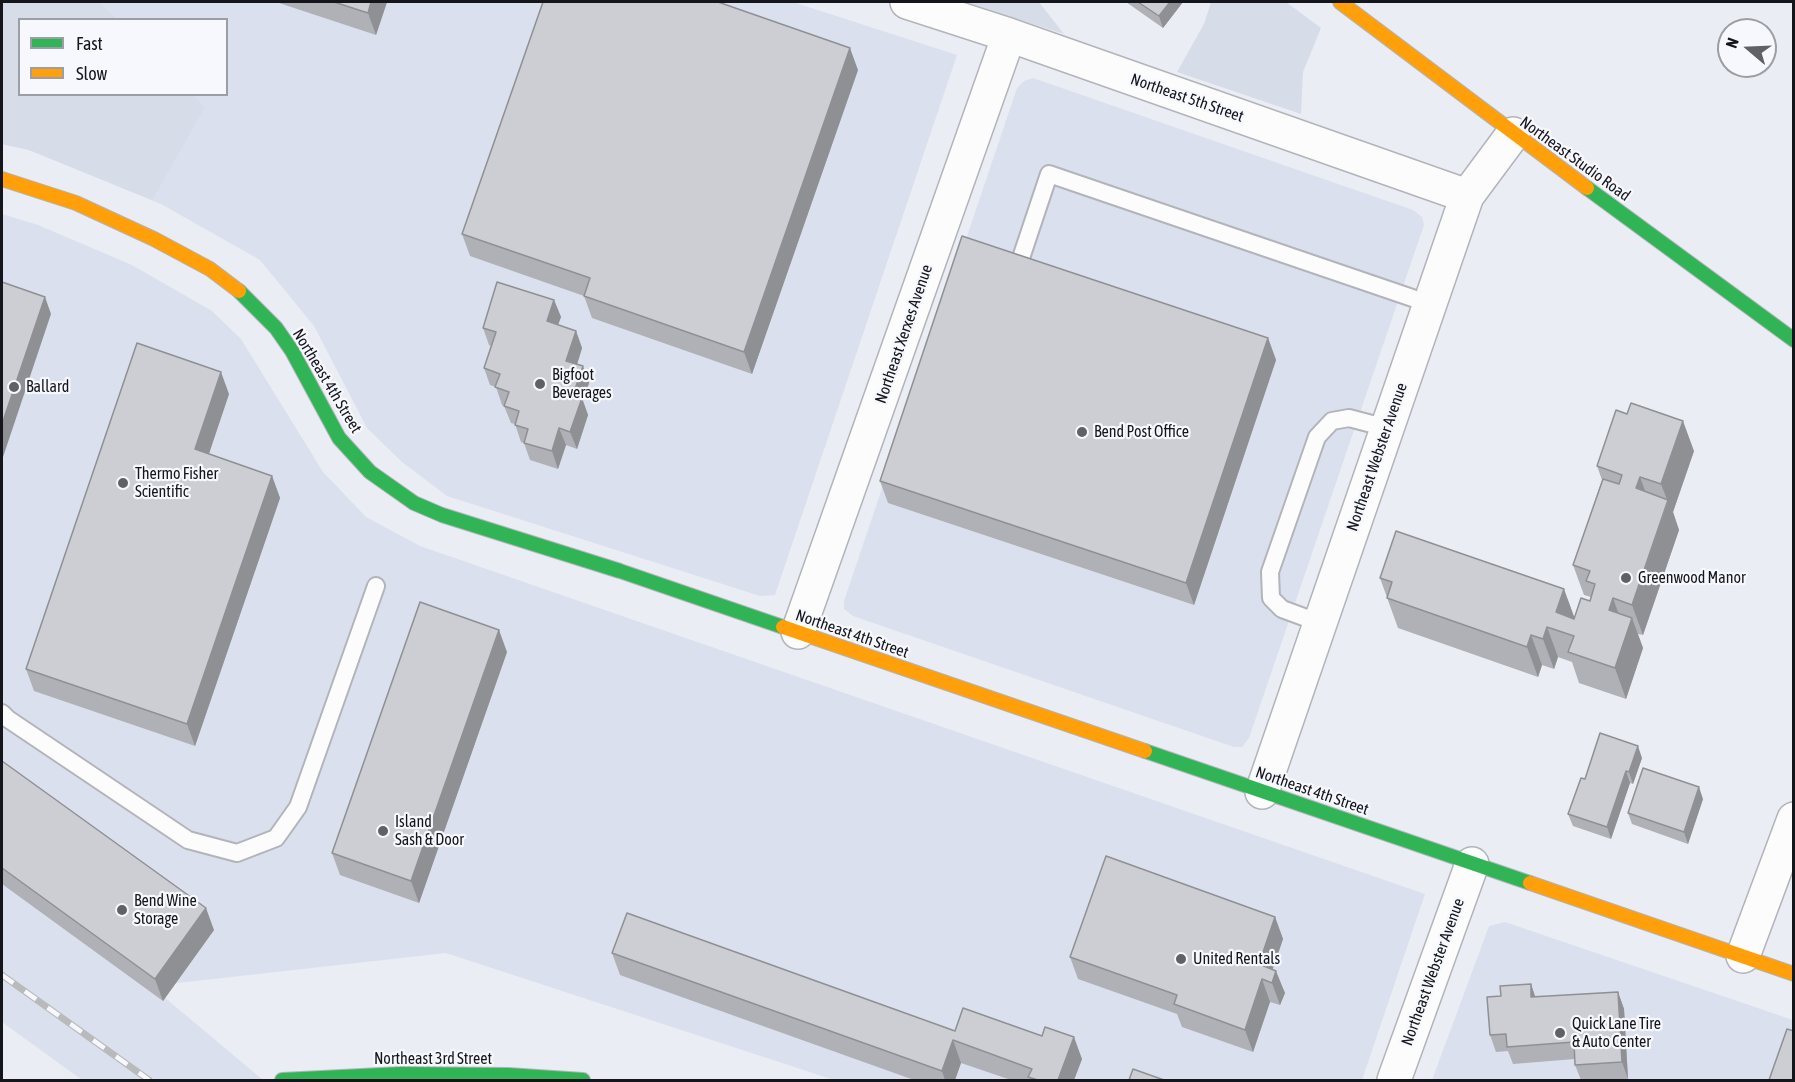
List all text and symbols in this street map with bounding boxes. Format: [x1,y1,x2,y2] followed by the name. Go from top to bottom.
[18,18,228,96] legend
[1717,18,1777,78] north arrow
[76,33,103,54] text: Fast
[1722,35,1742,50] text: N
[76,63,107,84] text: Slow
[1128,70,1246,126] street label: Northeast 5th Street
[1516,113,1634,205] street label: Northeast Studio Road
[871,262,937,406] street label: Northeast Xerxes Avenue
[288,325,366,437] street label: Northeast 4th Street
[552,365,612,403] place label: Bigfoot Beverages
[26,377,69,397] place label: Ballard
[533,377,547,391] marker: Bigfoot Beverages
[7,380,21,394] marker: Ballard
[1343,380,1411,534] street label: Northeast Webster Avenue
[1094,422,1189,442] place label: Bend Post Office
[1075,425,1089,439] marker: Bend Post Office
[135,464,218,502] place label: Thermo Fisher Scientific
[116,476,130,490] marker: Thermo Fisher Scientific
[1638,568,1746,588] place label: Greenwood Manor
[1619,571,1633,585] marker: Greenwood Manor
[793,606,911,662] street label: Northeast 4th Street
[1253,763,1371,819] street label: Northeast 4th Street
[395,812,464,850] place label: Island Sash & Door
[376,824,390,838] marker: Island Sash & Door
[134,891,197,929] place label: Bend Wine Storage
[1397,896,1469,1048] street label: Northeast Webster Avenue
[115,903,129,917] marker: Bend Wine Storage
[1193,949,1280,969] place label: United Rentals
[1174,952,1188,966] marker: United Rentals
[1572,1014,1661,1052] place label: Quick Lane Tire & Auto Center
[1553,1026,1567,1040] marker: Quick Lane Tire & Auto Center
[374,1049,492,1069] street label: Northeast 3rd Street

